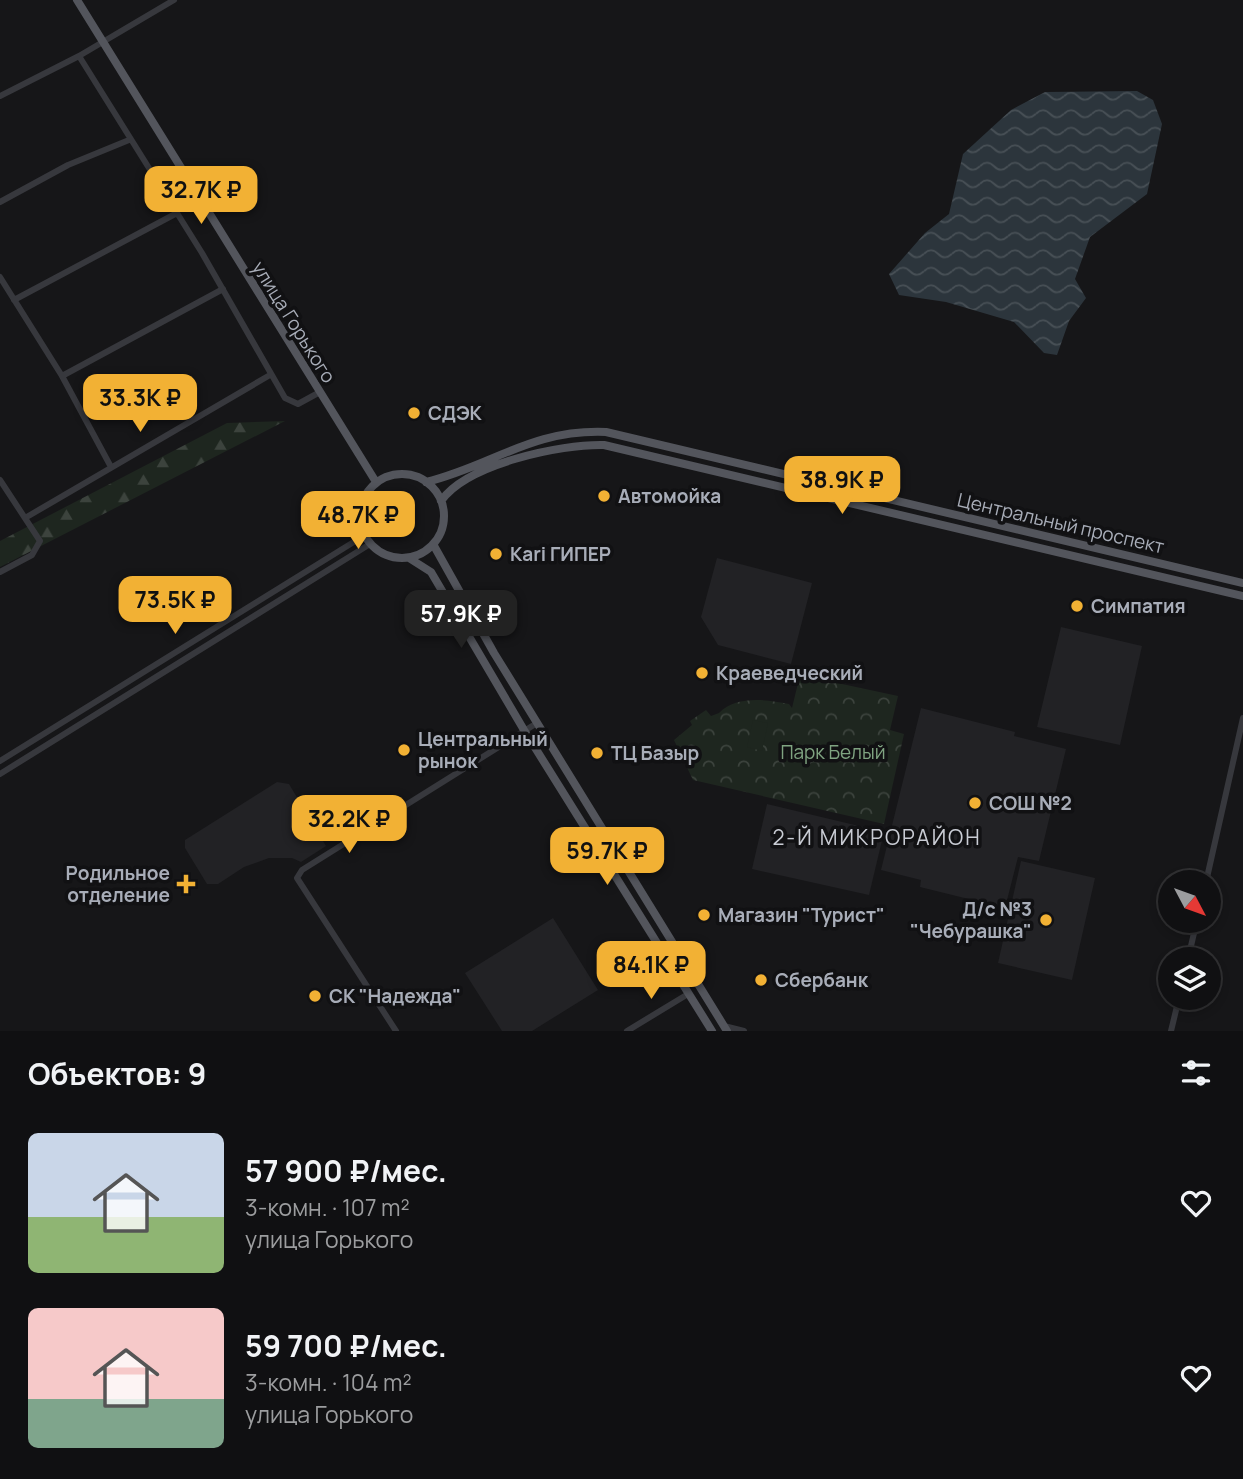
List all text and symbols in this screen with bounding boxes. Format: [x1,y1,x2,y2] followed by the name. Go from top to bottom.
[136,166,266,226] pin: 32.7K ₽
[160,173,242,205] text: 32.7K ₽
[246,256,342,388] street label: улица Горького
[75,374,205,434] pin: 33.3K ₽
[99,381,181,413] text: 33.3K ₽
[428,400,483,426] place label: СДЭК
[406,405,422,421] marker: СДЭК
[777,456,907,516] pin: 38.9K ₽
[800,463,884,495] text: 38.9K ₽
[618,483,721,509] place label: Автомойка
[955,487,1167,560] street label: Центральный проспект
[596,488,612,504] marker: Автомойка
[293,491,423,551] pin: 48.7K ₽
[317,498,399,530] text: 48.7K ₽
[510,541,611,567] place label: Kari ГИПЕР
[488,546,504,562] marker: Kari ГИПЕР
[110,576,240,636] pin: 73.5K ₽
[135,583,215,615] text: 73.5K ₽
[396,590,526,650] pin: 57.9K ₽
[1091,593,1186,619] place label: Симпатия
[420,597,502,629] text: 57.9K ₽
[1069,598,1085,614] marker: Симпатия
[716,660,863,686] place label: Краеведческий
[694,665,710,681] marker: Краеведческий
[418,726,548,774] place label: Центральный рынок
[780,739,886,765] park label: Парк Белый
[611,740,699,766] place label: ТЦ Базыр
[396,742,412,758] marker: Центральный рынок
[589,745,605,761] marker: ТЦ Базыр
[989,790,1072,816] place label: СОШ №2
[967,795,983,811] marker: СОШ №2
[284,796,414,855] pin: 32.2K ₽
[308,802,390,834] text: 32.2K ₽
[772,823,982,851] district label: 2-Й МИКРОРАЙОН
[542,828,672,887] pin: 59.7K ₽
[566,834,648,866] text: 59.7K ₽
[66,860,170,908] place label: Родильное отделение
[1158,870,1222,933] north arrow
[1158,870,1221,1010] map controls
[176,874,196,894] marker: Родильное отделение
[910,896,1032,944] place label: Д/c №3 "Чебурашка"
[718,902,885,928] place label: Магазин "Турист"
[696,907,712,923] marker: Магазин "Турист"
[1038,912,1054,928] marker: Д/c №3 "Чебурашка"
[586,942,716,1001] pin: 84.1K ₽
[1158,947,1221,1010] button: layers
[613,948,689,980] text: 84.1K ₽
[775,967,869,993] place label: Сбербанк
[753,972,769,988] marker: Сбербанк
[329,983,461,1009] place label: СК "Надежда"
[307,988,323,1004] marker: СК "Надежда"
[28,1053,206,1094] text: Объектов: 9
[1177,1054,1215,1092] icon: filters
[245,1150,447,1191] text: 57 900 ₽/мес.
[84,1161,168,1245] icon: home
[1177,1184,1215,1222] icon: heart
[245,1191,410,1223] text: 3-комн. · 107 m²
[245,1223,413,1255] text: улица Горького
[245,1325,447,1366] text: 59 700 ₽/мес.
[84,1336,168,1420] icon: home
[1177,1359,1215,1397] icon: heart
[245,1366,412,1398] text: 3-комн. · 104 m²
[245,1398,413,1430] text: улица Горького

